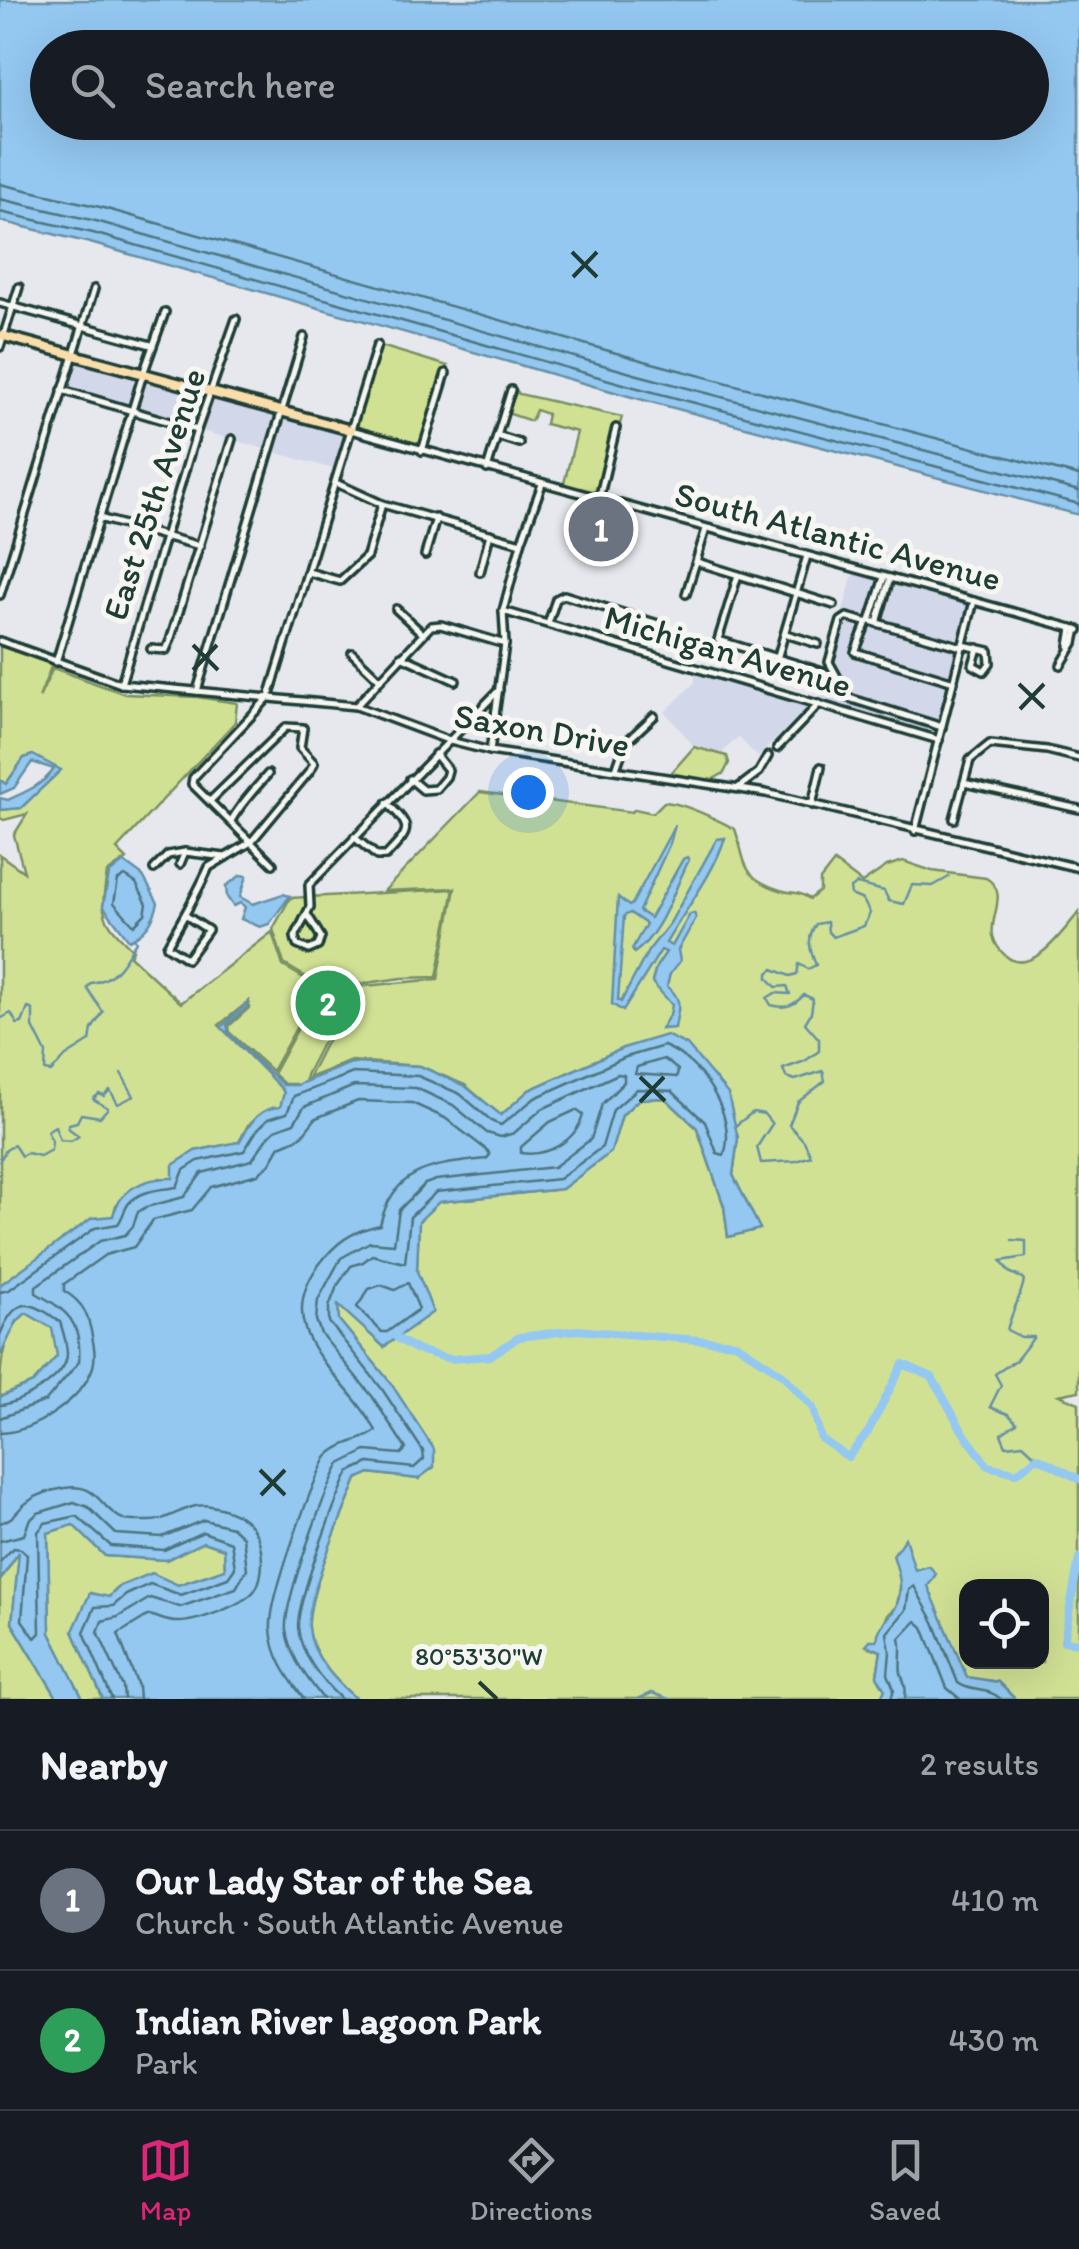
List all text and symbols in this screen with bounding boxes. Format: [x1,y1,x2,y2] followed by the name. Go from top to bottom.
[30,30,1049,140] search box
[65,58,120,113] icon: search
[145,62,336,108] text: Search here
[94,363,214,625] street label: East 25th Avenue
[670,472,1006,600] street label: South Atlantic Avenue
[568,492,634,566] pin: 1
[600,596,856,706] street label: Michigan Avenue
[451,694,633,766] street label: Saxon Drive
[503,767,554,818] your location
[296,966,360,1040] pin: 2
[959,1579,1049,1669] map controls
[959,1579,1049,1669] button: locate
[415,1641,543,1671] text: 80°53'30"W
[40,1739,167,1790] text: Nearby
[920,1745,1039,1783] text: 2 results
[135,1858,532,1904] text: Our Lady Star of the Sea
[65,1881,80,1919] text: 1
[951,1881,1039,1919] text: 410 m
[135,1904,564,1942] text: Church · South Atlantic Avenue
[135,1998,541,2044] text: Indian River Lagoon Park
[64,2021,81,2059] text: 2
[949,2021,1039,2059] text: 430 m
[135,2044,198,2082] text: Park
[138,2133,193,2227] tab: Map
[470,2133,593,2227] tab: Directions
[869,2133,941,2227] tab: Saved

